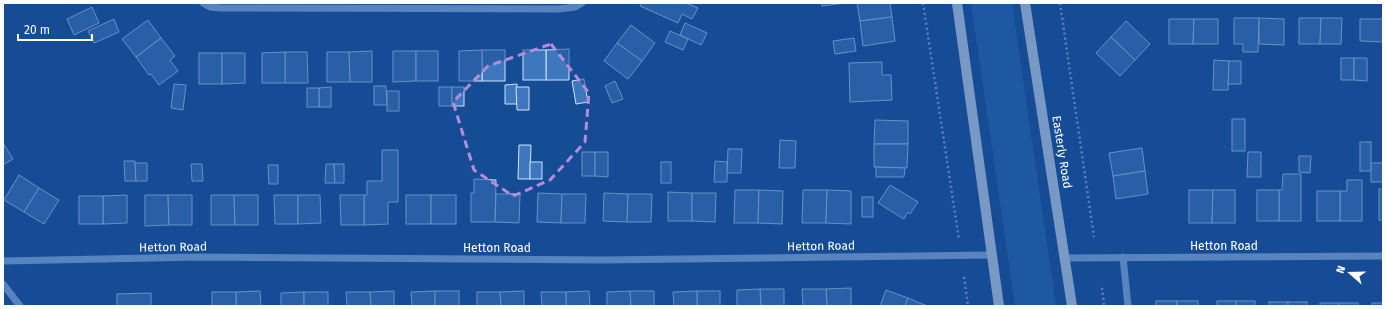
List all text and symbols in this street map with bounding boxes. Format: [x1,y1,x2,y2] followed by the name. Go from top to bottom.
[18,16,92,42] scale bar
[24,23,50,37] text: 20 m
[1049,114,1075,190] street label: Easterly Road
[787,238,855,254] street label: Hetton Road
[139,239,207,255] street label: Hetton Road
[1190,239,1258,253] street label: Hetton Road
[463,241,531,255] street label: Hetton Road
[1330,253,1370,293] north arrow
[1334,264,1348,275] text: N

